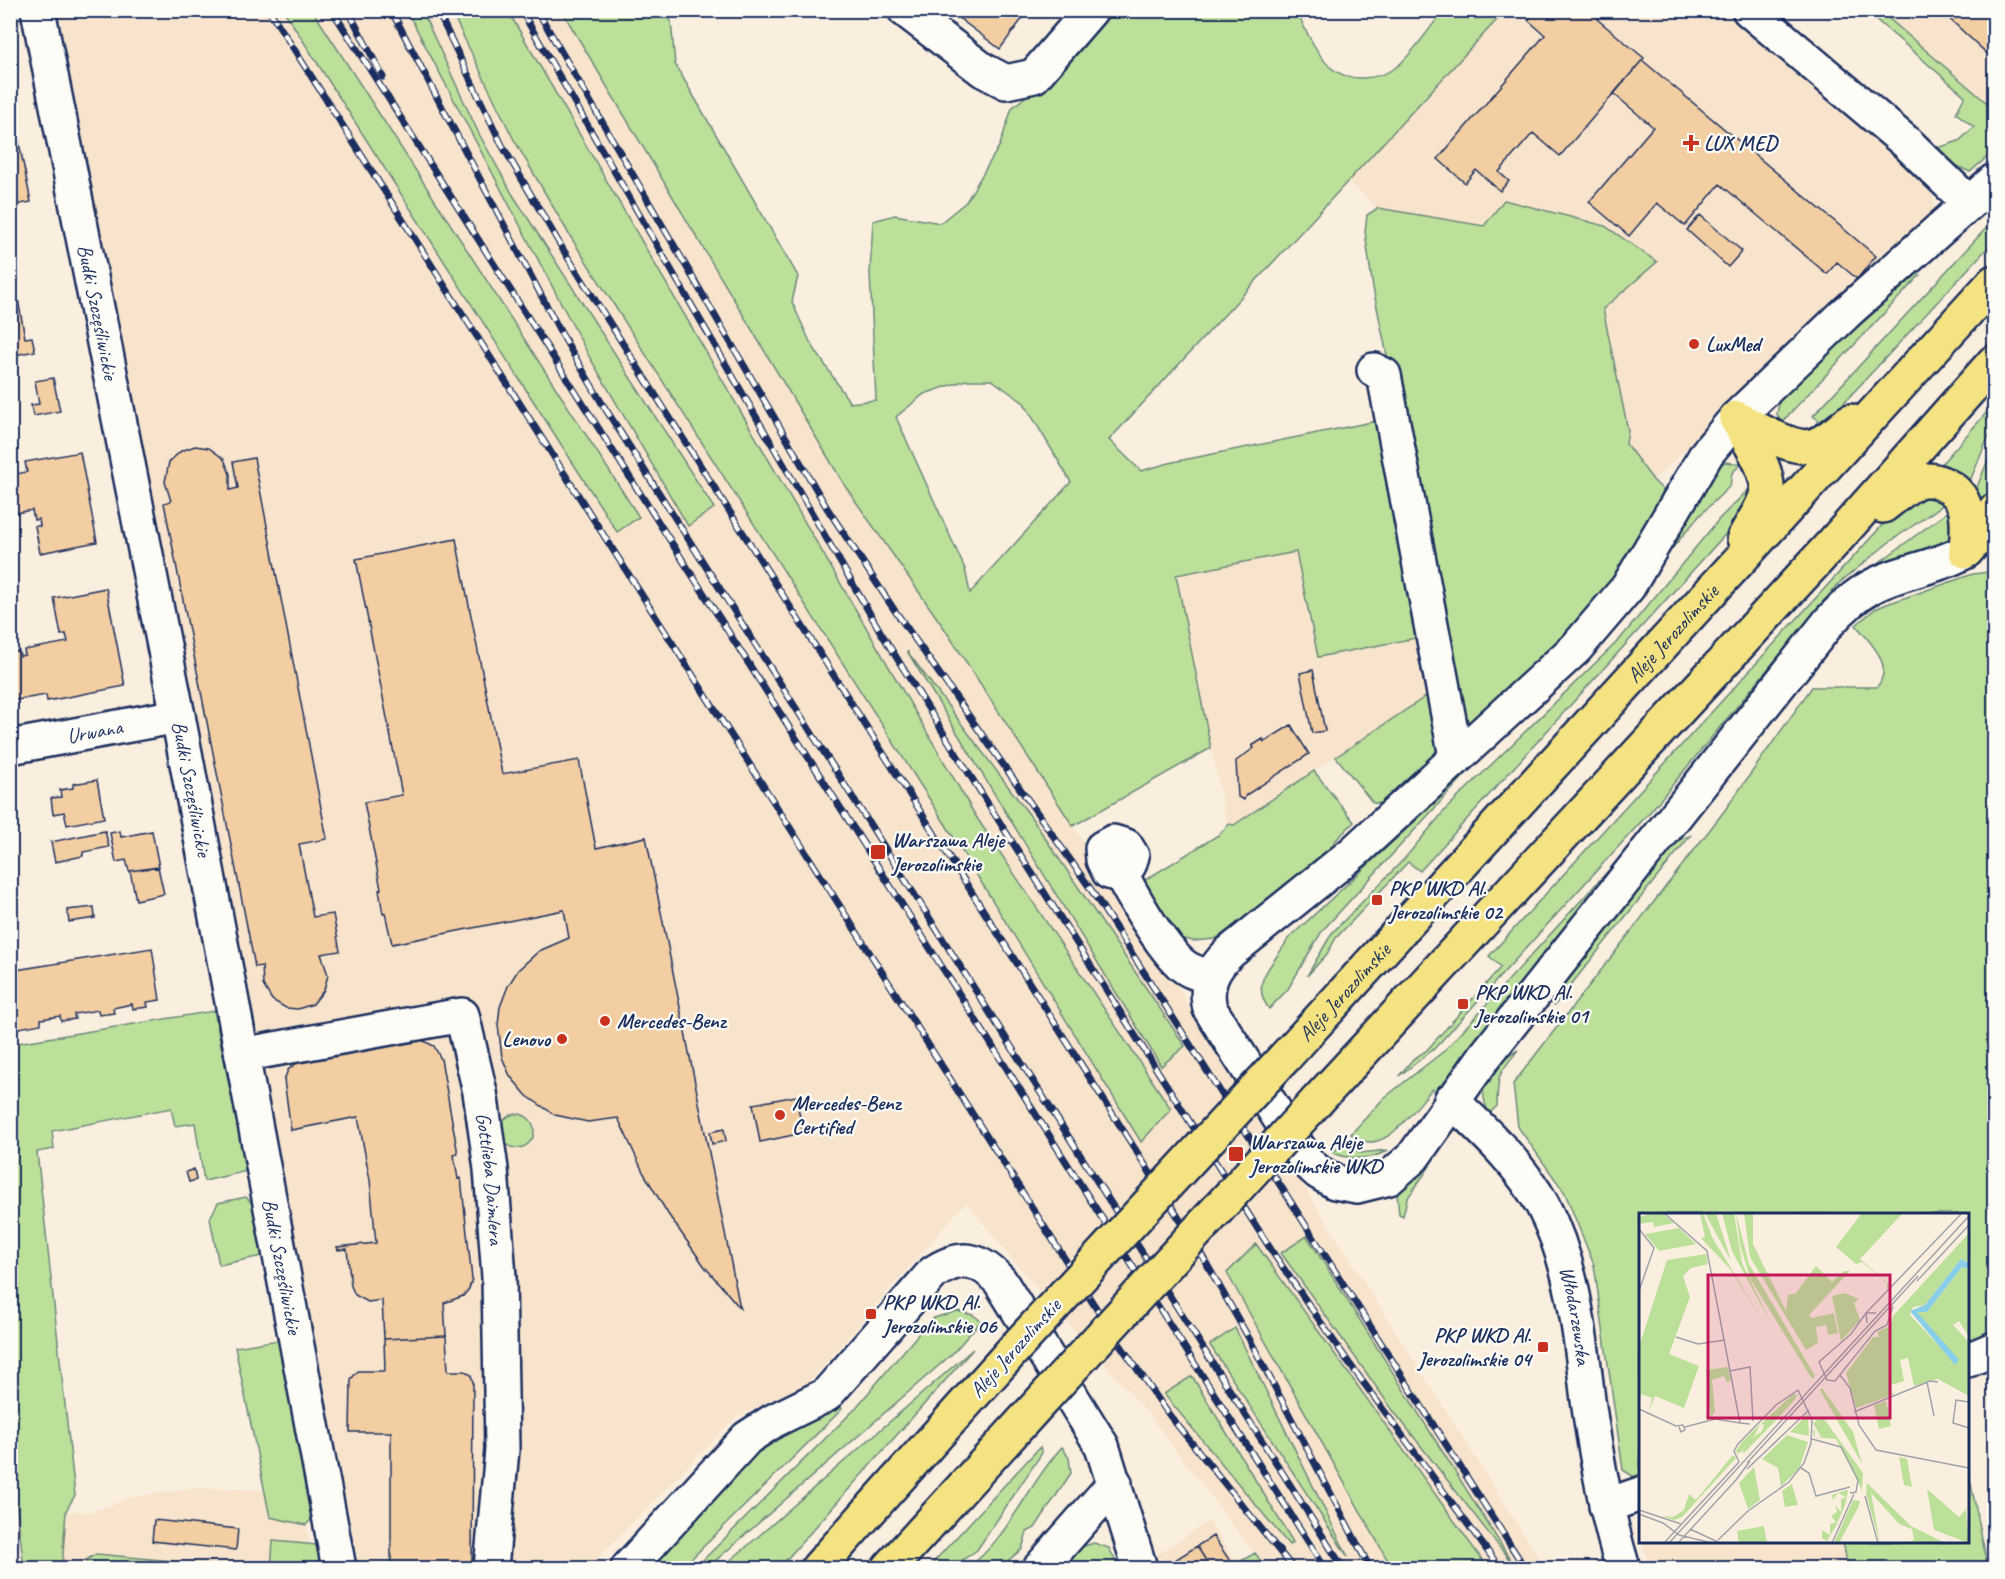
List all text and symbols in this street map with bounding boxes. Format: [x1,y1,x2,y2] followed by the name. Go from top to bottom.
[1704,130,1780,156] place label: LUX MED
[1682,134,1700,152] marker: LUX MED
[72,242,124,384] street label: Budki Szczęśliwickie
[1706,331,1764,357] place label: LuxMed
[1687,337,1701,351] marker: LuxMed
[1621,578,1725,688] street label: Aleje Jerozolimskie
[65,713,126,749] street label: Urwana
[166,719,218,861] street label: Budki Szczęśliwickie
[890,827,1006,877] place label: Warszawa Aleje Jerozolimskie
[869,843,887,861] marker: Warszawa Aleje Jerozolimskie
[1387,875,1504,925] place label: PKP WKD Al. Jerozolimskie 02
[1370,893,1384,907] marker: PKP WKD Al. Jerozolimskie 02
[1293,937,1397,1047] street label: Aleje Jerozolimskie
[1473,979,1590,1029] place label: PKP WKD Al. Jerozolimskie 01
[1456,997,1470,1011] marker: PKP WKD Al. Jerozolimskie 01
[617,1008,728,1034] place label: Mercedes-Benz
[598,1014,612,1028] marker: Mercedes-Benz
[502,1026,551,1052] place label: Lenovo
[555,1032,569,1046] marker: Lenovo
[792,1090,903,1140] place label: Mercedes-Benz Certified
[773,1108,787,1122] marker: Mercedes-Benz Certified
[470,1111,510,1247] street label: Gottlieba Daimlera
[1248,1129,1385,1179] place label: Warszawa Aleje Jerozolimskie WKD
[1227,1145,1245,1163] marker: Warszawa Aleje Jerozolimskie WKD
[257,1197,308,1338] street label: Budki Szczęśliwickie
[1639,1213,1969,1543] inset map
[1554,1263,1597,1368] street label: Włodarzewska
[881,1289,998,1339] place label: PKP WKD Al. Jerozolimskie 06
[964,1292,1067,1403] street label: Aleje Jerozolimskie
[864,1307,878,1321] marker: PKP WKD Al. Jerozolimskie 06
[1416,1322,1534,1372] place label: PKP WKD Al. Jerozolimskie 04
[1536,1340,1550,1354] marker: PKP WKD Al. Jerozolimskie 04

